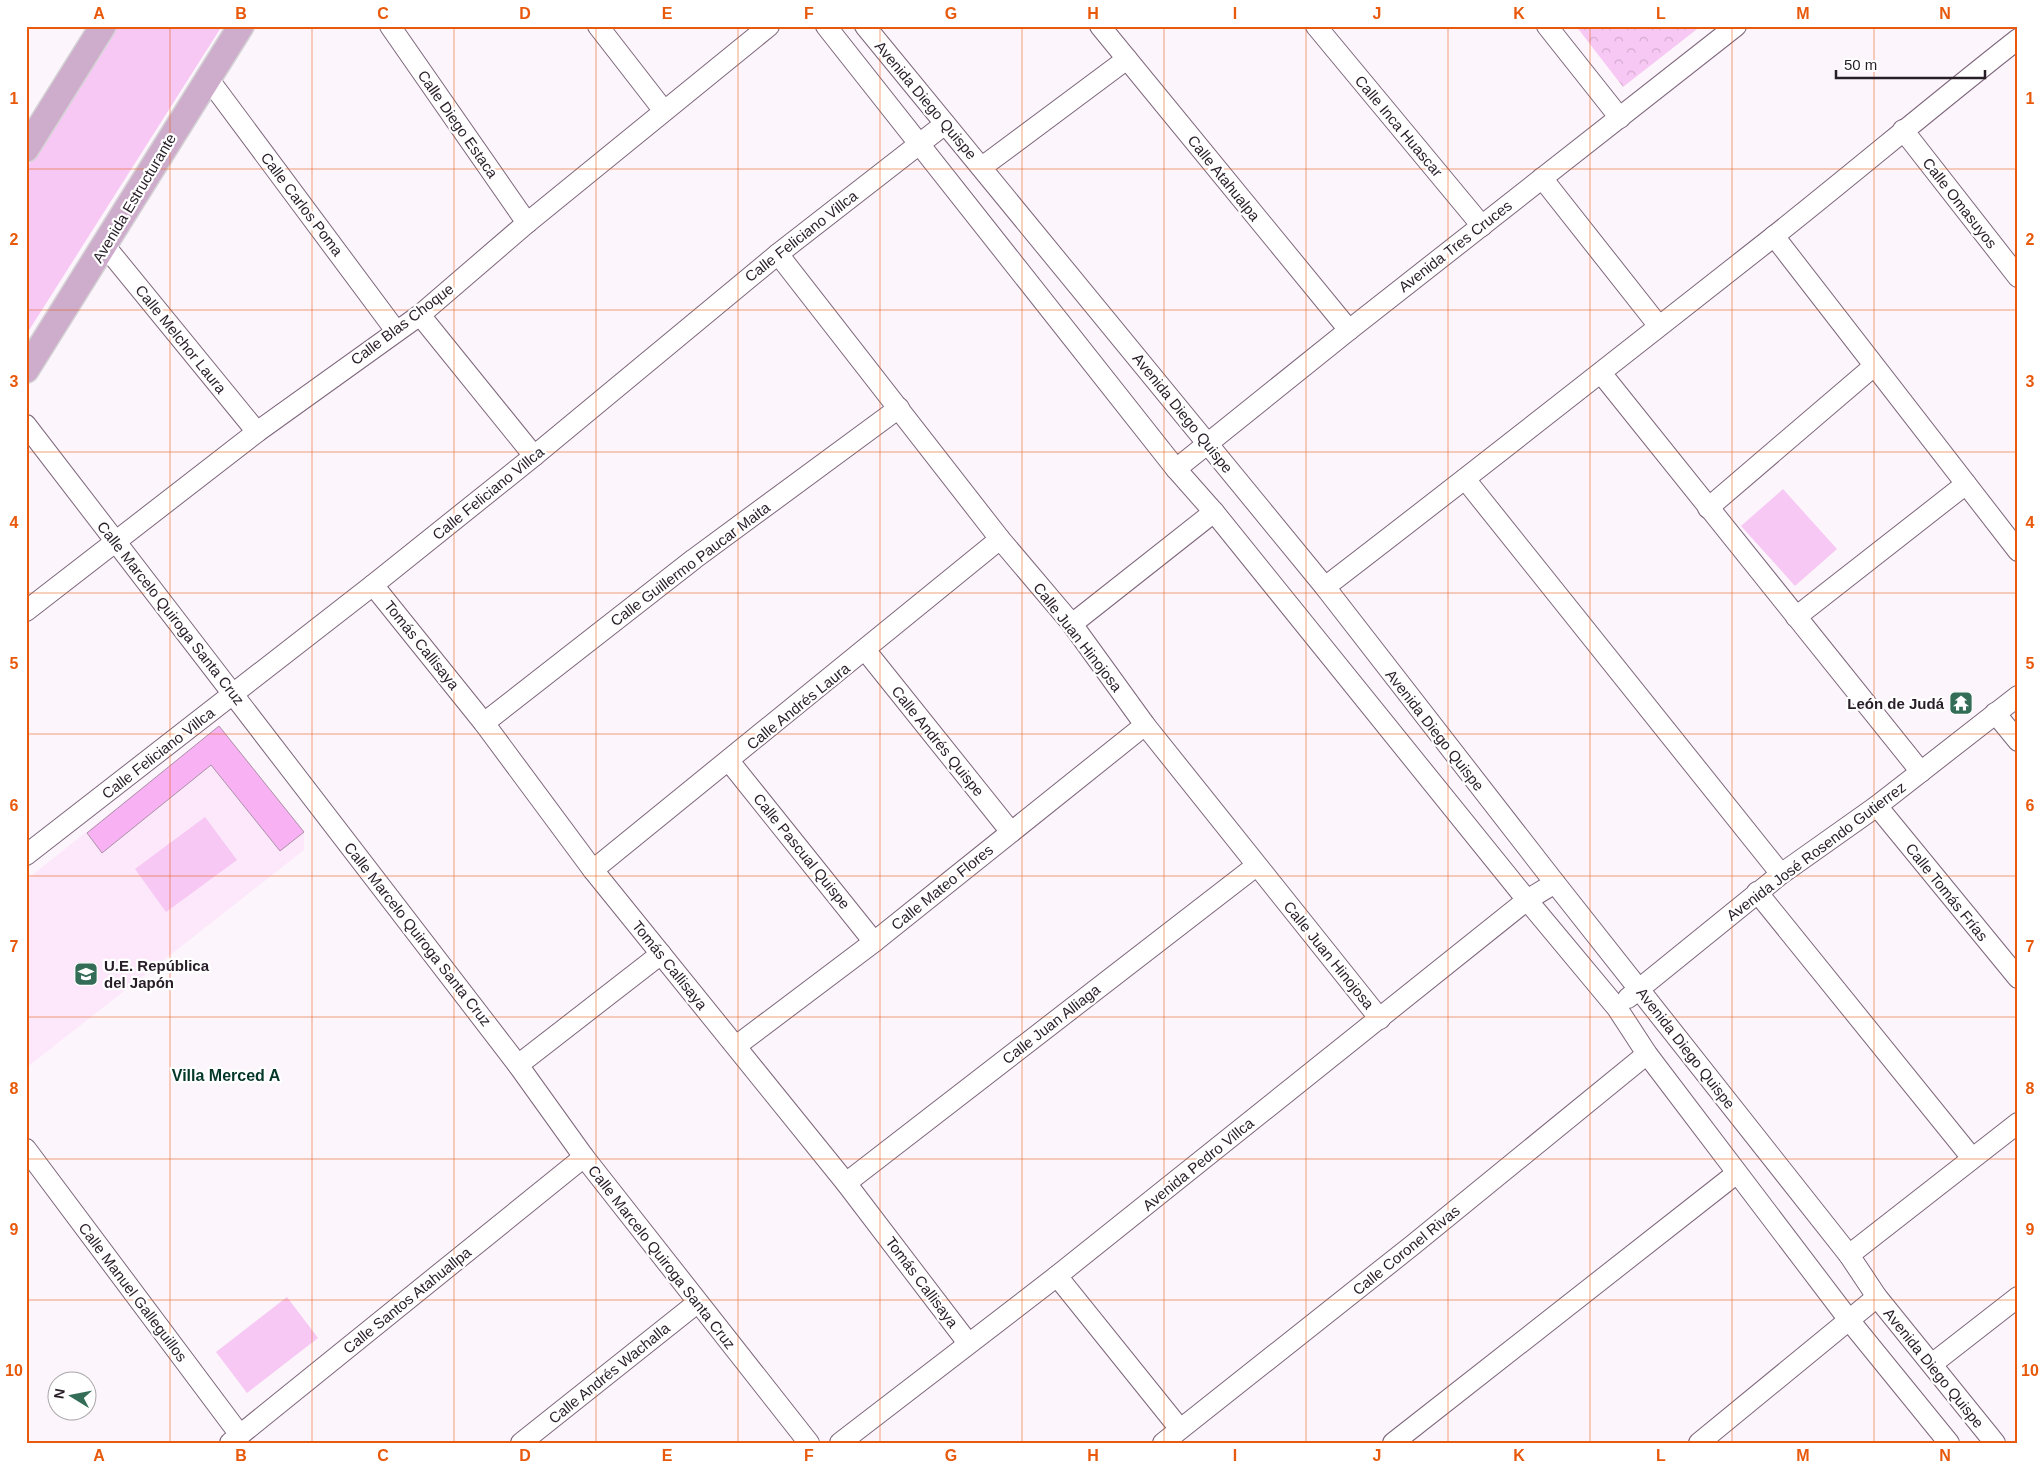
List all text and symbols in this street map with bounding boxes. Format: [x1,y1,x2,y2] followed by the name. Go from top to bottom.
[93,5,105,22] text: A
[235,5,247,22] text: B
[377,5,389,22] text: C
[519,5,531,22] text: D
[662,5,673,22] text: E
[804,5,814,22] text: F
[945,5,957,22] text: G
[1087,5,1099,22] text: H
[1233,5,1237,22] text: I
[1373,5,1381,22] text: J
[1513,5,1525,22] text: K
[1656,5,1666,22] text: L
[1796,5,1810,22] text: M
[1939,5,1951,22] text: N
[872,37,980,163] street label: Avenida Diego Quispe
[1836,48,1985,80] scale bar
[1844,56,1877,73] text: 50 m
[414,67,502,182] street label: Calle Diego Estaca
[1352,72,1446,180] street label: Calle Inca Huascar
[10,90,19,107] text: 1
[2026,90,2035,107] text: 1
[89,130,179,266] street label: Avenida Estructurante
[1184,132,1264,225] street label: Calle Atahualpa
[258,149,347,260] street label: Calle Carlos Poma
[1919,154,2001,252] street label: Calle Omasuyos
[741,186,861,285] street label: Calle Feliciano Villca
[1395,197,1515,295] street label: Avenida Tres Cruces
[10,231,19,248] text: 2
[2026,231,2035,248] text: 2
[347,280,457,368] street label: Calle Blas Choque
[132,281,230,397] street label: Calle Melchor Laura
[1130,350,1236,476] street label: Avenida Diego Quispe
[10,373,19,390] text: 3
[2026,373,2035,390] text: 3
[429,443,548,543] street label: Calle Feliciano Villca
[607,498,774,629] street label: Calle Guillermo Paucar Maita
[10,514,19,531] text: 4
[2026,514,2035,531] text: 4
[94,518,248,708] street label: Calle Marcelo Quiroga Santa Cruz
[1030,579,1126,695] street label: Calle Juan Hinojosa
[381,597,463,693] street label: Tomás Callisaya
[10,655,19,672] text: 5
[2026,655,2035,672] text: 5
[743,659,853,753] street label: Calle Andrés Laura
[1382,666,1488,794] street label: Avenida Diego Quispe
[888,683,988,799] street label: Calle Andrés Quispe
[1948,690,1974,716] temple icon: León de Judá
[1847,695,1945,712] place label: León de Judá
[98,703,218,802] street label: Calle Feliciano Villca
[1723,778,1909,924] street label: Avenida José Rosendo Gutierrez
[750,790,854,912] street label: Calle Pascual Quispe
[10,797,19,814] text: 6
[2026,797,2035,814] text: 6
[341,839,495,1029] street label: Calle Marcelo Quiroga Santa Cruz
[1902,840,1992,944] street label: Calle Tomás Frías
[888,841,996,933] street label: Calle Mateo Flores
[1280,898,1378,1013] street label: Calle Juan Hinojosa
[629,917,711,1013] street label: Tomás Callisaya
[10,938,19,955] text: 7
[2026,938,2035,955] text: 7
[104,957,210,991] place label: U.E. República del Japón
[73,961,99,987] school or university icon: U.E. República del Japón
[999,980,1104,1067] street label: Calle Juan Alliaga
[1633,984,1739,1112] street label: Avenida Diego Quispe
[172,1067,281,1084] district label: Villa Merced A
[10,1080,19,1097] text: 8
[2026,1080,2035,1097] text: 8
[1139,1114,1257,1214] street label: Avenida Pedro Villca
[585,1162,739,1352] street label: Calle Marcelo Quiroga Santa Cruz
[1349,1202,1463,1298] street label: Calle Coronel Rivas
[75,1219,191,1365] street label: Calle Manuel Galleguillos
[10,1221,19,1238] text: 9
[2026,1221,2035,1238] text: 9
[882,1233,962,1331] street label: Tomás Callisaya
[340,1243,475,1357] street label: Calle Santos Atahuallpa
[1881,1305,1987,1431] street label: Avenida Diego Quispe
[545,1319,673,1427] street label: Calle Andrés Wachalla
[5,1362,23,1379] text: 10
[2021,1362,2039,1379] text: 10
[48,1372,98,1422] north arrow
[50,1387,68,1400] text: N
[93,1447,105,1464] text: A
[235,1447,247,1464] text: B
[377,1447,389,1464] text: C
[519,1447,531,1464] text: D
[662,1447,673,1464] text: E
[804,1447,814,1464] text: F
[945,1447,957,1464] text: G
[1087,1447,1099,1464] text: H
[1233,1447,1237,1464] text: I
[1373,1447,1381,1464] text: J
[1513,1447,1525,1464] text: K
[1656,1447,1666,1464] text: L
[1796,1447,1810,1464] text: M
[1939,1447,1951,1464] text: N

